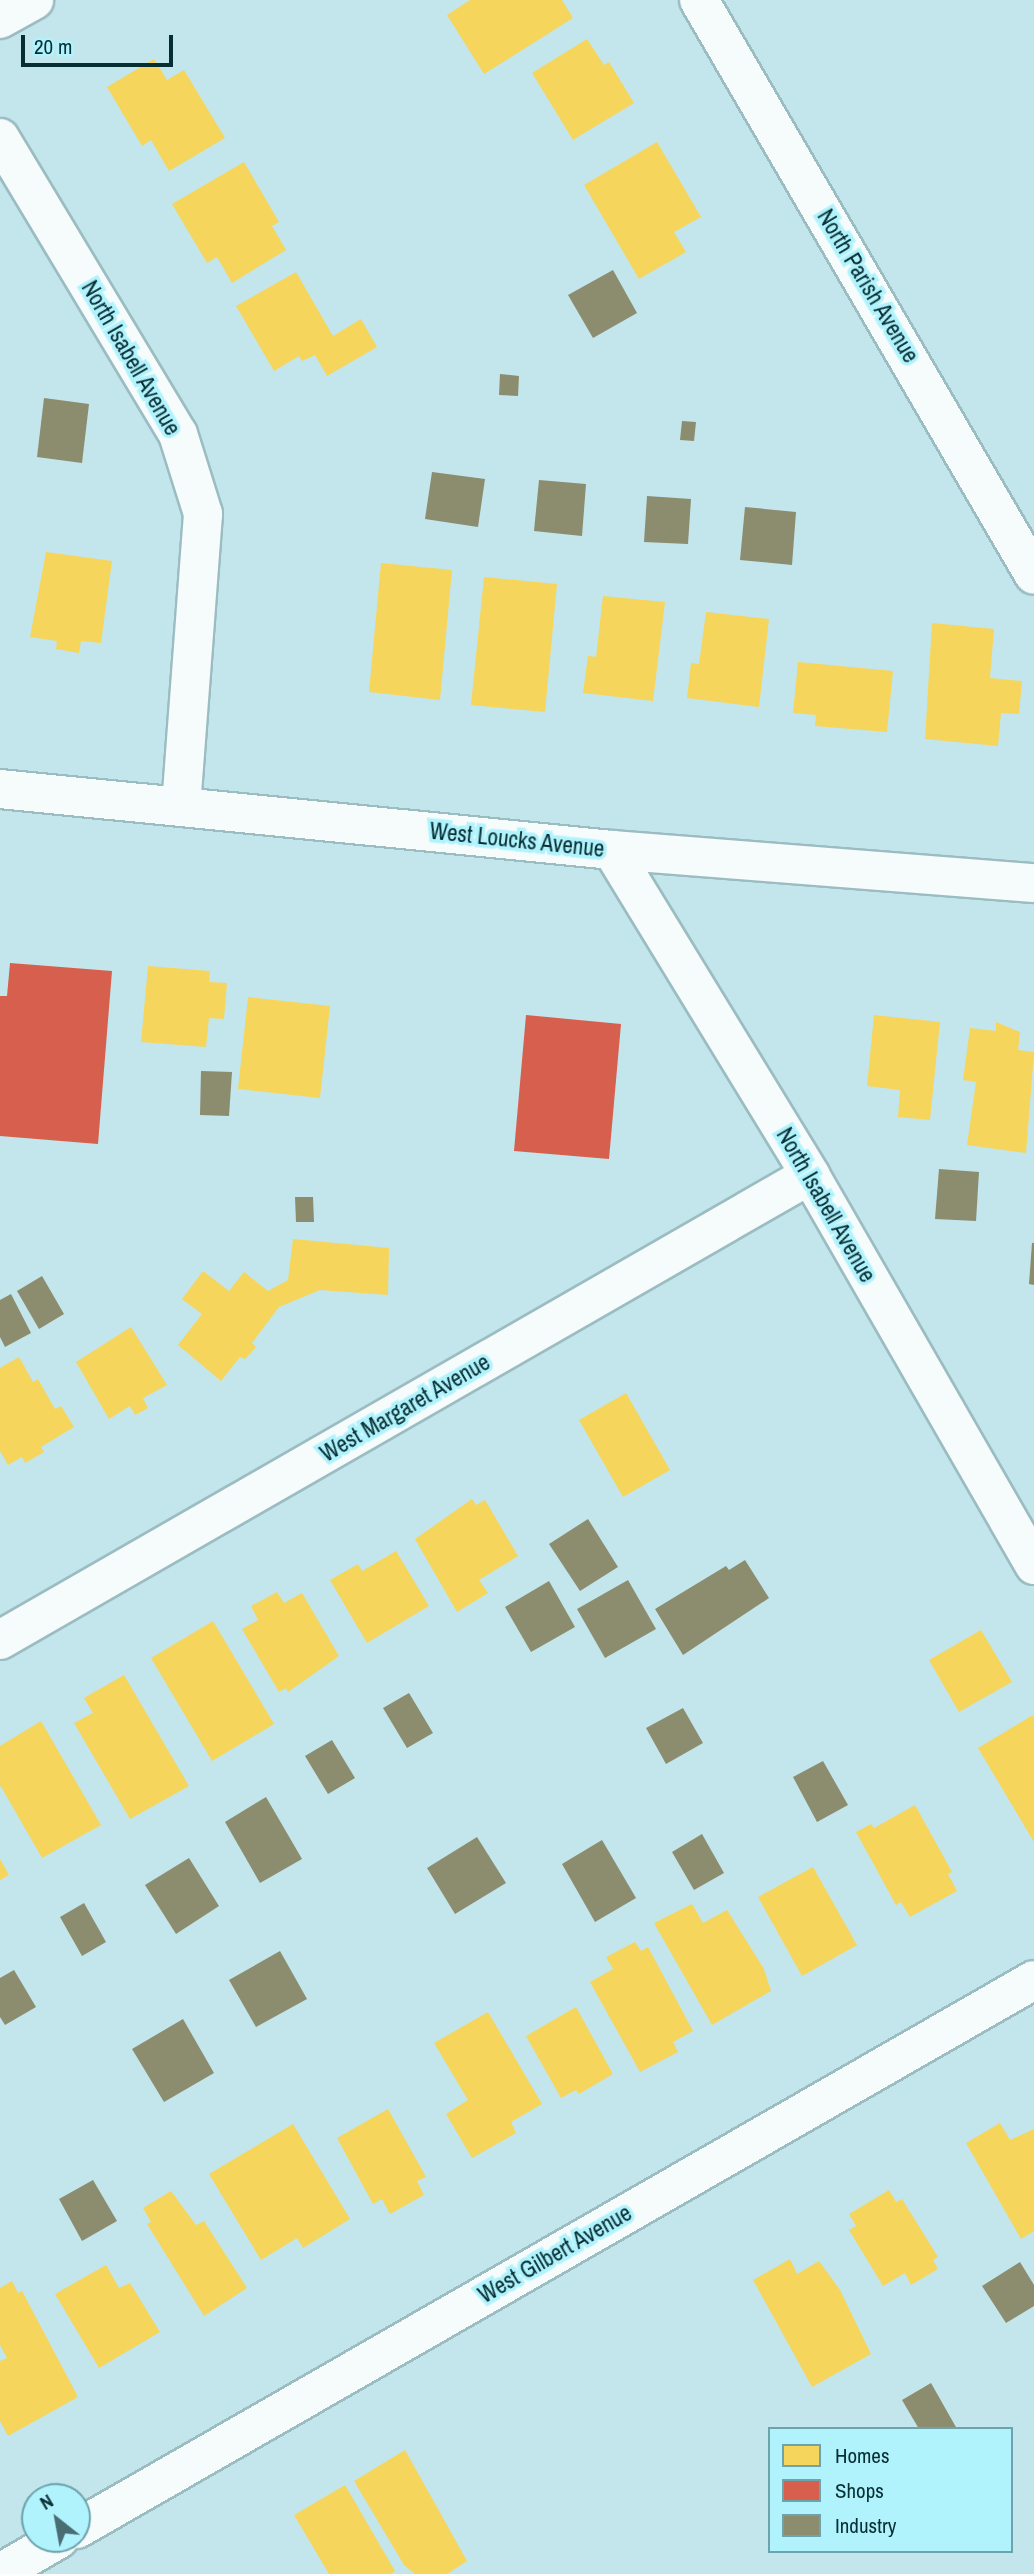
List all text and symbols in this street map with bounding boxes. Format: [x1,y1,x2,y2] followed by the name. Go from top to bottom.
[24,21,177,65] scale bar
[34,32,72,61] text: 20 m
[811,204,925,368] street label: North Parish Avenue
[75,275,187,441] street label: North Isabell Avenue
[428,817,606,863] street label: West Loucks Avenue
[770,1122,882,1288] street label: North Isabell Avenue
[315,1348,495,1468] street label: West Margaret Avenue
[473,2199,637,2309] street label: West Gilbert Avenue
[768,2427,1013,2553] legend
[835,2441,890,2470] text: Homes
[835,2476,884,2505] text: Shops
[21,2483,91,2553] north arrow
[35,2488,58,2516] text: N
[835,2511,896,2540] text: Industry

